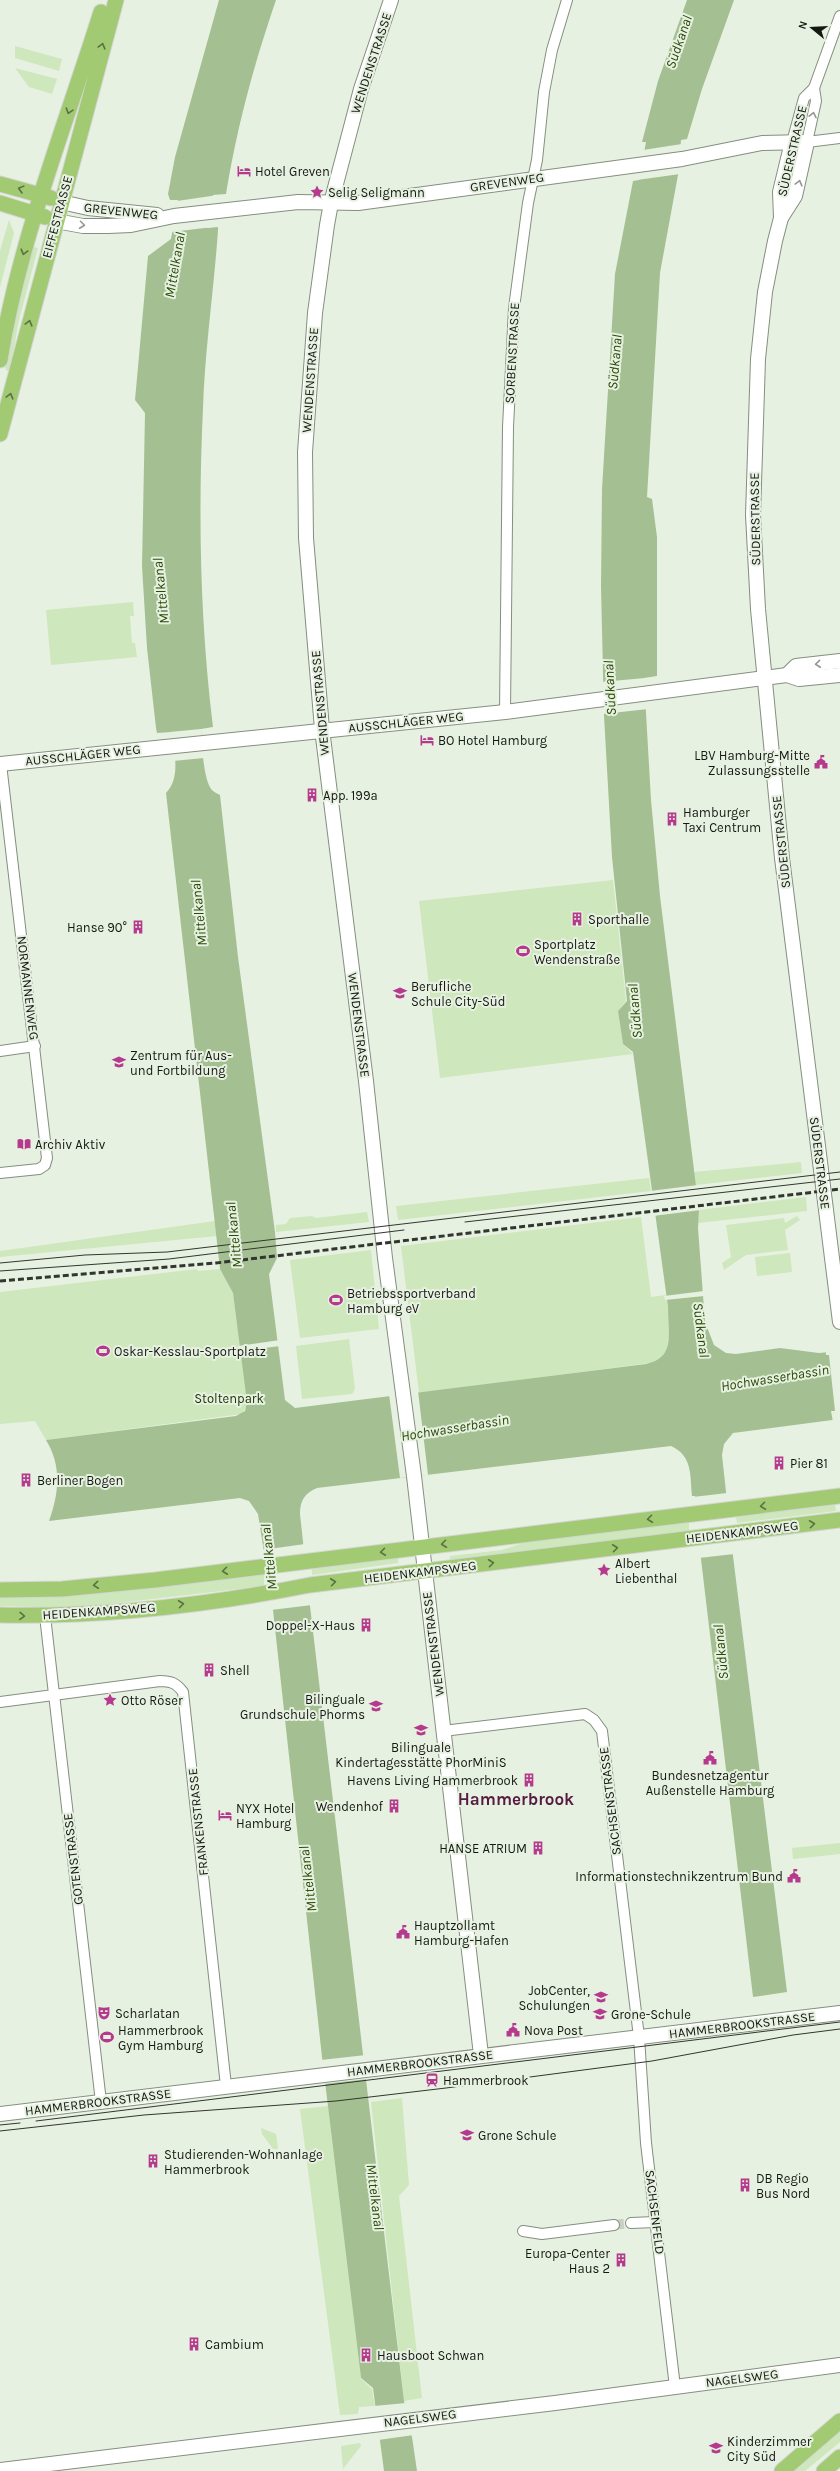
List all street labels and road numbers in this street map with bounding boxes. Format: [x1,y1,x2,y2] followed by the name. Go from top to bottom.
[348,11,394,115] street label: WENDENSTRASSE
[773,104,810,198] street label: SÜDERSTRASSE
[469,169,545,195] street label: GREVENWEG
[39,174,75,260] street label: EIFFESTRASSE
[83,200,159,222] street label: GREVENWEG
[502,302,522,404] street label: SORBENSTRASSE
[299,327,321,433] street label: WENDENSTRASSE
[746,472,763,566] street label: SÜDERSTRASSE
[308,650,332,756] street label: WENDENSTRASSE
[347,707,464,736] street label: AUSSCHLÄGER WEG
[24,740,141,769] street label: AUSSCHLÄGER WEG
[768,795,793,889] street label: SÜDERSTRASSE
[14,935,42,1041] street label: NORMANNENWEG
[345,972,373,1078] street label: WENDENSTRASSE
[807,1116,834,1210] street label: SÜDERSTRASSE
[685,1518,799,1546] street label: HEIDENKAMPSWEG
[363,1558,477,1586] street label: HEIDENKAMPSWEG
[419,1591,447,1697] street label: WENDENSTRASSE
[42,1600,156,1622] street label: HEIDENKAMPSWEG
[596,1746,624,1856] street label: SACHSENSTRASSE
[185,1767,211,1877] street label: FRANKENSTRASSE
[60,1812,86,1906] street label: GOTENSTRASSE
[668,2009,816,2041] street label: HAMMERBROOKSTRASSE
[346,2047,494,2079] street label: HAMMERBROOKSTRASSE
[24,2086,172,2118] street label: HAMMERBROOKSTRASSE
[642,2169,668,2255] street label: SACHSENFELD
[705,2366,779,2390] street label: NAGELSWEG
[383,2406,457,2430] street label: NAGELSWEG

